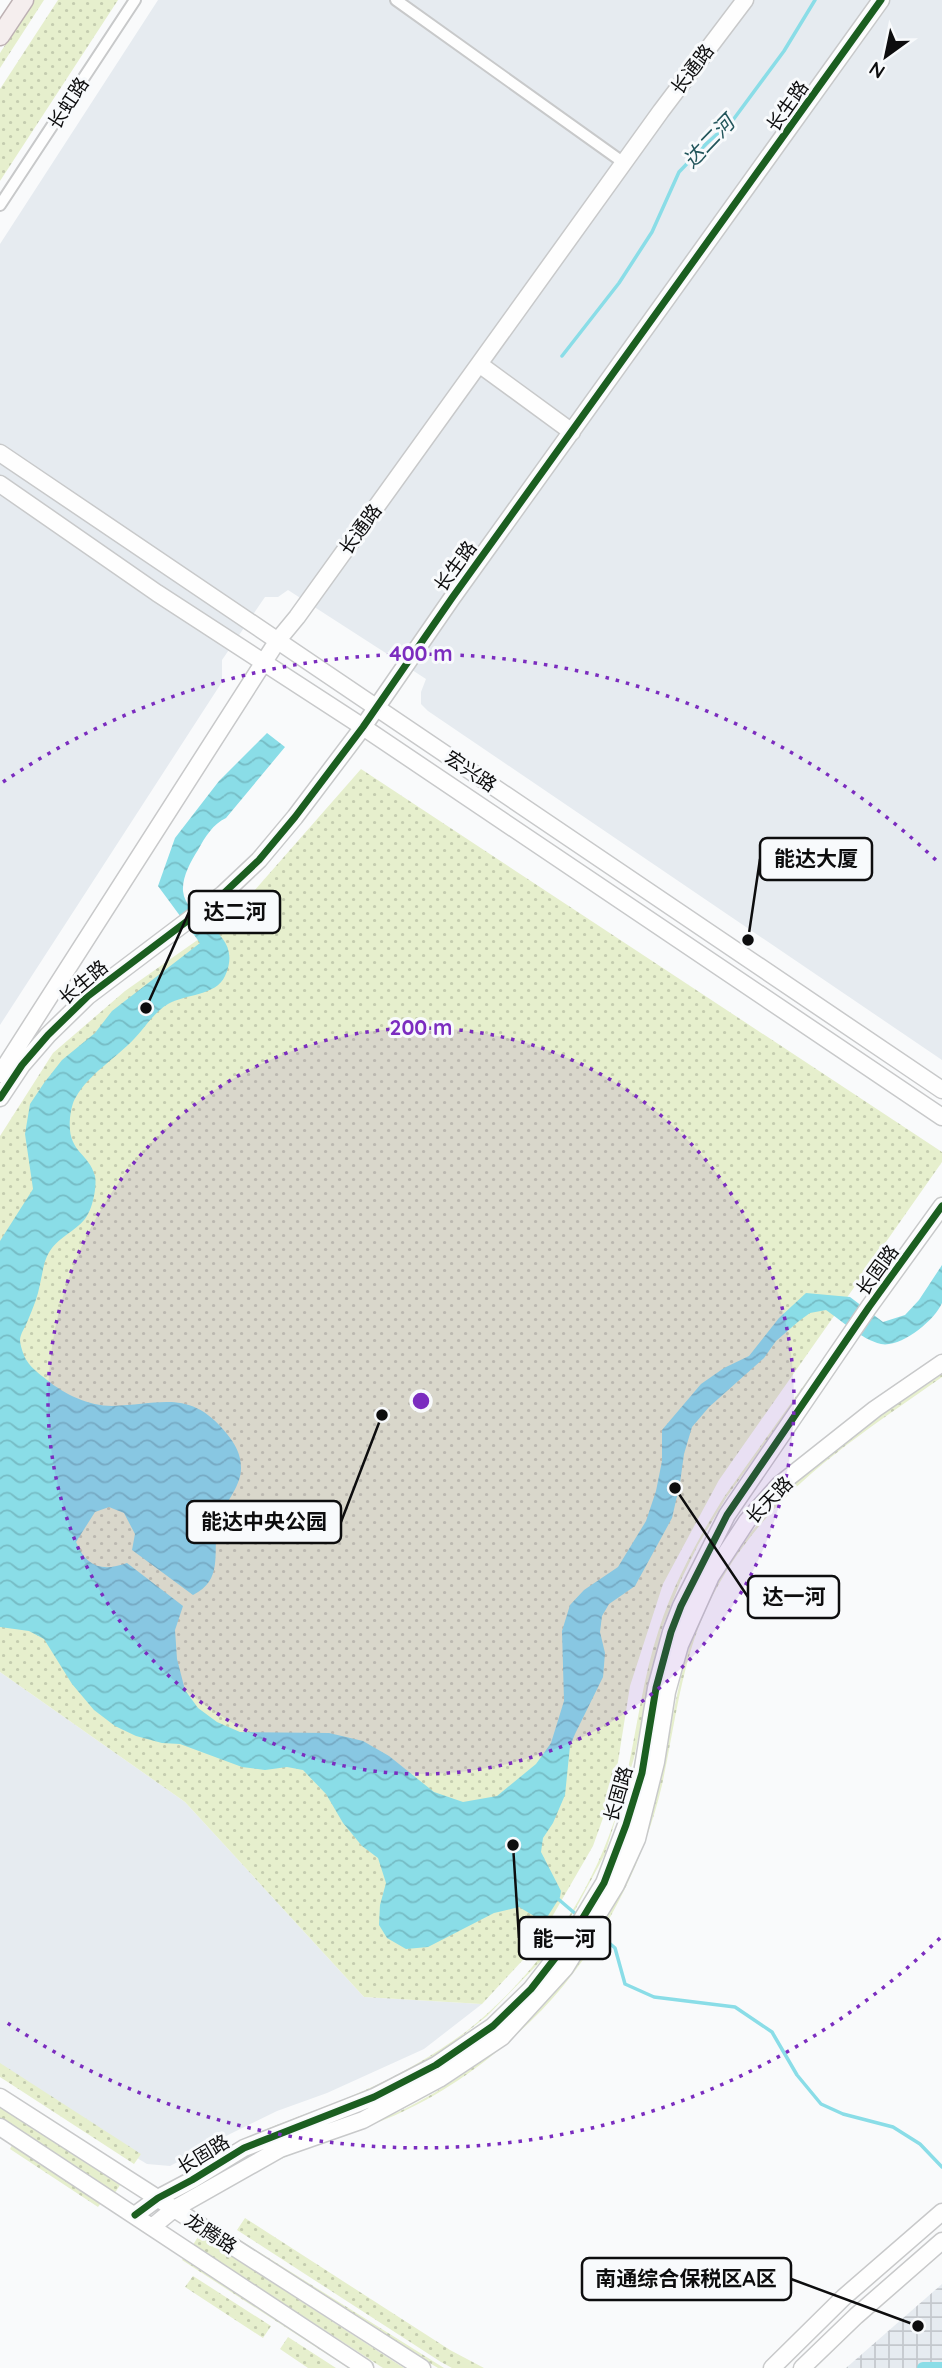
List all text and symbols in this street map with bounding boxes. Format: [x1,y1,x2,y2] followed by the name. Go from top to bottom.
[851,21,921,91] north arrow
[665,39,719,99] street label: 长通路
[864,56,889,84] text: N
[42,73,94,133] street label: 长虹路
[761,76,813,136] street label: 长生路
[677,107,742,173] water label: 达二河
[334,499,386,559] street label: 长通路
[429,536,481,596] street label: 长生路
[389,640,453,666] text: 400 m
[441,745,501,797] street label: 宏兴路
[760,838,872,880] callout: 能达大厦
[774,845,858,871] text: 能达大厦
[189,891,280,933] callout: 达二河
[204,898,267,924] text: 达二河
[53,954,113,1010] street label: 长生路
[390,1014,452,1040] text: 200 m
[851,1240,903,1300] street label: 长固路
[409,1389,433,1413] centre of rings
[741,1471,797,1529] street label: 长天路
[187,1501,341,1543] callout: 能达中央公园
[201,1508,327,1534] text: 能达中央公园
[748,1576,839,1618] callout: 达一河
[763,1583,826,1609] text: 达一河
[599,1763,637,1825] street label: 长固路
[519,1917,610,1959] callout: 能一河
[533,1925,596,1951] text: 能一河
[172,2129,234,2179] street label: 长固路
[181,2207,241,2259] street label: 龙腾路
[582,2258,791,2300] callout: 南通综合保税区A区
[595,2265,777,2291] text: 南通综合保税区A区

